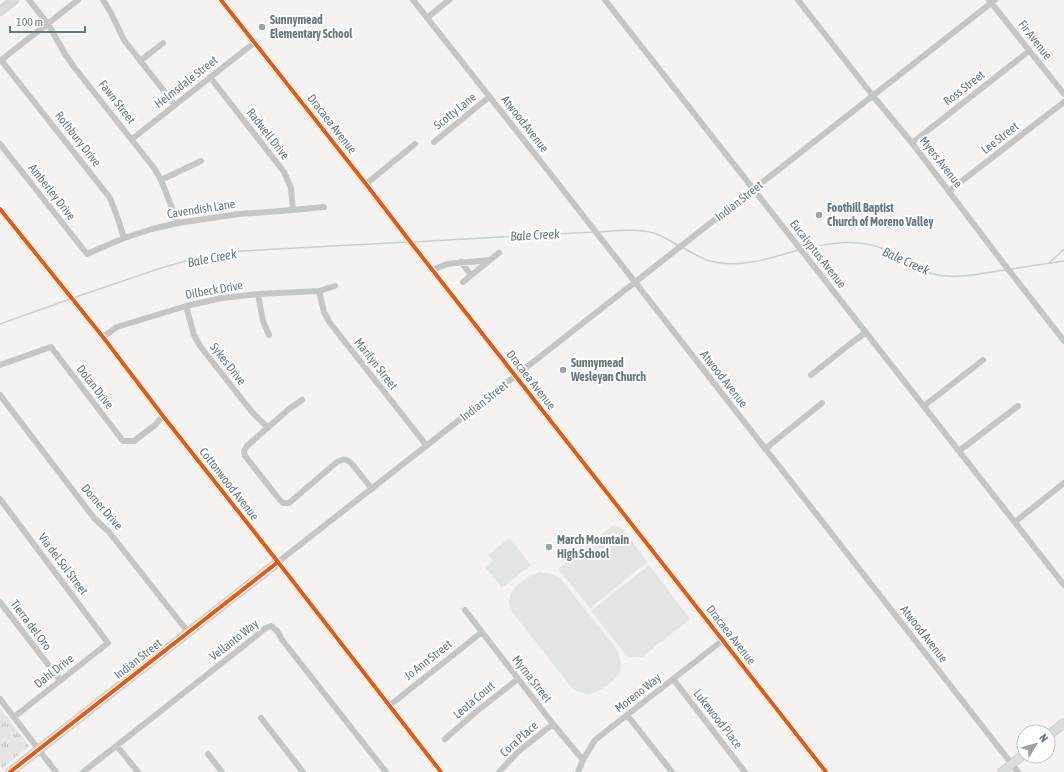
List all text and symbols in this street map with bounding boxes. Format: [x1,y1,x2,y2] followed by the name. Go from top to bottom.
[10,8,85,34] scale bar
[270,13,353,41] place label: Sunnymead Elementary School
[16,15,43,29] text: 100 m
[1015,18,1055,62] street label: Fir Avenue
[257,22,267,32] marker: Sunnymead Elementary School
[152,53,221,111] street label: Helmsdale Street
[941,67,988,108] street label: Ross Street
[96,78,139,127] street label: Fawn Street
[431,90,479,132] street label: Scotty Lane
[304,92,360,156] street label: Dracaea Avenue
[498,93,552,155] street label: Atwood Avenue
[244,106,292,162] street label: Radwell Drive
[52,109,104,169] street label: Rothbury Drive
[979,119,1022,157] street label: Lee Street
[917,134,965,190] street label: Myers Avenue
[26,161,78,223] street label: Amberley Drive
[712,178,766,224] street label: Indian Street
[166,197,236,221] street label: Cavendish Lane
[827,201,933,229] place label: Foothill Baptist Church of Moreno Valley
[814,210,824,220] marker: Foothill Baptist Church of Moreno Valley
[787,217,849,291] street label: Eucalyptus Avenue
[510,226,560,244] water label: Bale Creek
[880,244,932,278] water label: Bale Creek
[186,246,238,270] water label: Bale Creek
[184,278,244,302] street label: Dilbeck Drive
[351,335,401,393] street label: Marilyn Street
[207,340,249,388] street label: Sykes Drive
[503,348,559,412] street label: Dracaea Avenue
[697,348,751,410] street label: Atwood Avenue
[570,356,646,384] place label: Sunnymead Wesleyan Church
[74,362,116,412] street label: Dolan Drive
[558,365,568,375] marker: Sunnymead Wesleyan Church
[457,378,511,424] street label: Indian Street
[196,445,262,523] street label: Cottonwood Avenue
[78,481,126,533] street label: Dorner Drive
[35,530,91,598] street label: Via del Sol Street
[557,533,629,561] place label: March Mountain High School
[544,542,554,552] marker: March Mountain High School
[8,597,55,653] street label: Tierra del Oro
[703,603,759,667] street label: Dracaea Avenue
[897,603,951,665] street label: Atwood Avenue
[207,617,261,663] street label: Vellanto Way
[111,636,165,682] street label: Indian Street
[401,637,455,683] street label: Jo Ann Street
[31,651,77,691] street label: Dahl Drive
[509,653,555,706] street label: Myrna Street
[612,671,664,715] street label: Moreno Way
[450,678,498,721] street label: Leota Court
[691,687,745,751] street label: Lukewood Place
[497,718,541,760] street label: Cora Place
[1016,724,1056,764] north arrow
[1037,732,1051,744] text: N

